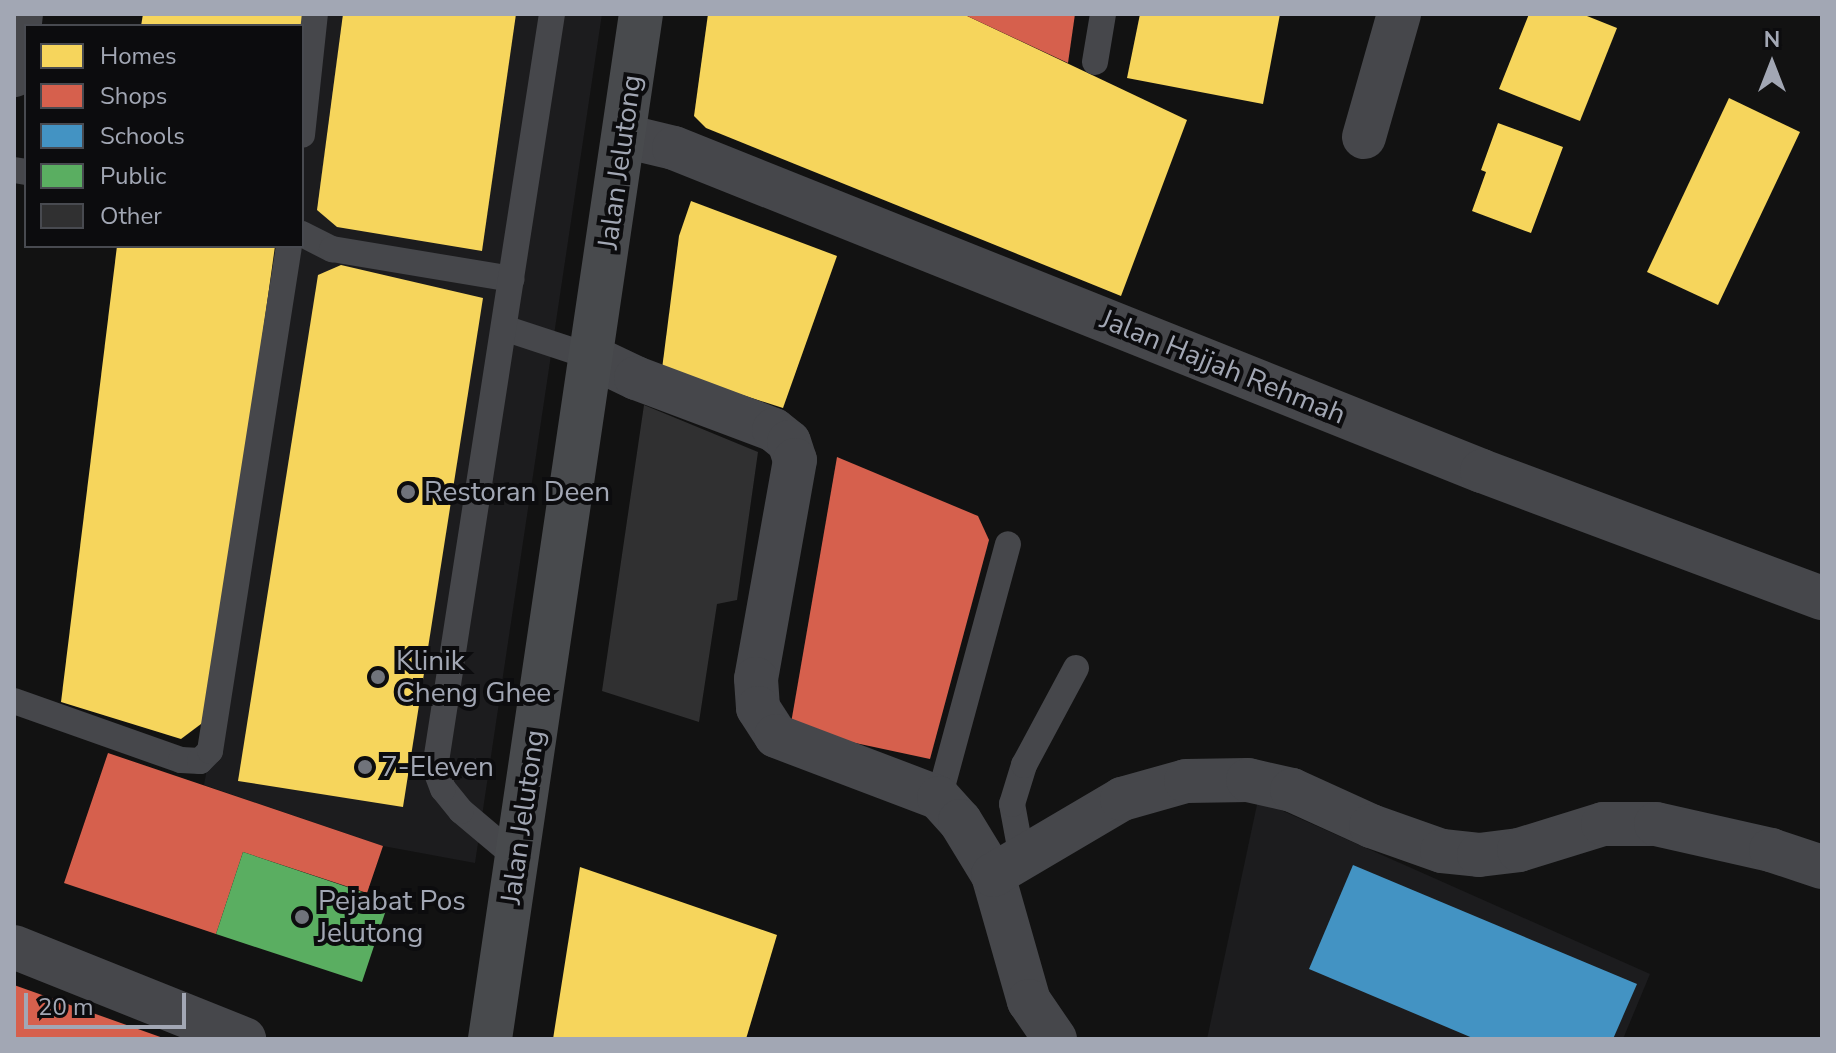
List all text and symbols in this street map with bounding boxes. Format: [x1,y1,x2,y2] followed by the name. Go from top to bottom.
[24,24,304,248] legend
[1732,24,1812,104] north arrow
[1764,25,1780,55] text: N
[100,40,176,72] text: Homes
[591,73,649,251] street label: Jalan Jelutong
[100,80,167,112] text: Shops
[100,120,185,152] text: Schools
[100,160,166,192] text: Public
[100,200,162,232] text: Other
[1096,302,1350,432] street label: Jalan Hajjah Rehmah
[424,475,610,509] place label: Restoran Deen
[399,483,417,501] marker: Restoran Deen
[396,644,551,710] place label: Klinik Cheng Ghee
[367,666,389,688] marker: Klinik Cheng Ghee
[494,728,552,906] street label: Jalan Jelutong
[381,750,494,784] place label: 7-Eleven
[356,758,374,776] marker: 7-Eleven
[318,884,466,950] place label: Pejabat Pos Jelutong
[293,908,311,926] marker: Pejabat Pos Jelutong
[28,977,190,1027] scale bar
[38,991,94,1023] text: 20 m

